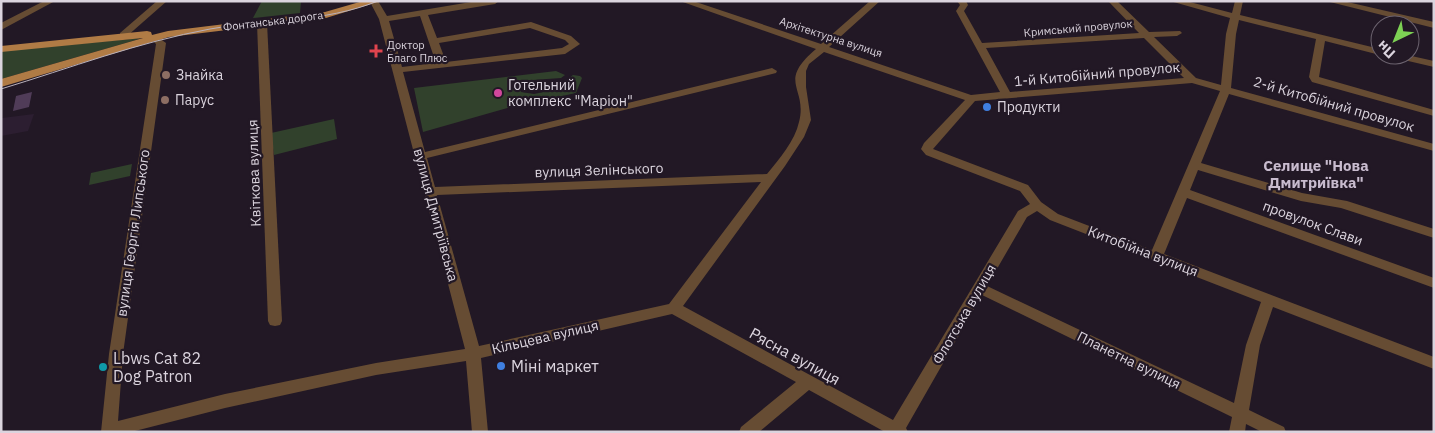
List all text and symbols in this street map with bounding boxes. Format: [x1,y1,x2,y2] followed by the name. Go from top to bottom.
[222,8,324,34] street label: Фонтанська дорога
[778,14,884,60] street label: Архітектурна вулиця
[1370,15,1420,65] north arrow
[1023,16,1133,40] street label: Кримський провулок
[1373,37,1399,62] text: Пн
[387,38,448,65] place label: Доктор Благо Плюс
[369,44,383,58] marker: Доктор Благо Плюс
[1013,58,1181,90] street label: 1-й Китобійний провулок
[176,66,224,84] place label: Знайка
[160,69,172,81] marker: Знайка
[1251,72,1417,136] street label: 2-й Китобійний провулок
[508,76,633,110] place label: Готельний комплекс "Маріон"
[492,87,504,99] marker: Готельний комплекс "Маріон"
[175,91,214,109] place label: Парус
[159,94,171,106] marker: Парус
[997,98,1060,116] place label: Продукти
[981,101,993,113] marker: Продукти
[243,119,265,227] street label: Квіткова вулиця
[410,146,463,284] street label: вулиця Дмитріївська
[112,148,154,318] street label: вулиця Георгія Липського
[1263,156,1369,192] district label: Селище "Нова Дмитриївка"
[534,159,664,181] street label: вулиця Зелінського
[1260,197,1366,249] street label: провулок Слави
[1085,222,1201,280] street label: Китобійна вулиця
[928,261,1000,367] street label: Флотська вулиця
[490,316,600,358] street label: Кільцева вулиця
[746,323,844,389] street label: Рясна вулиця
[1074,327,1184,393] street label: Планетна вулиця
[113,348,201,386] place label: Lbws Cat 82 Dog Patron
[511,356,599,376] place label: Міні маркет
[495,360,507,372] marker: Міні маркет
[97,361,109,373] marker: Lbws Cat 82 Dog Patron

